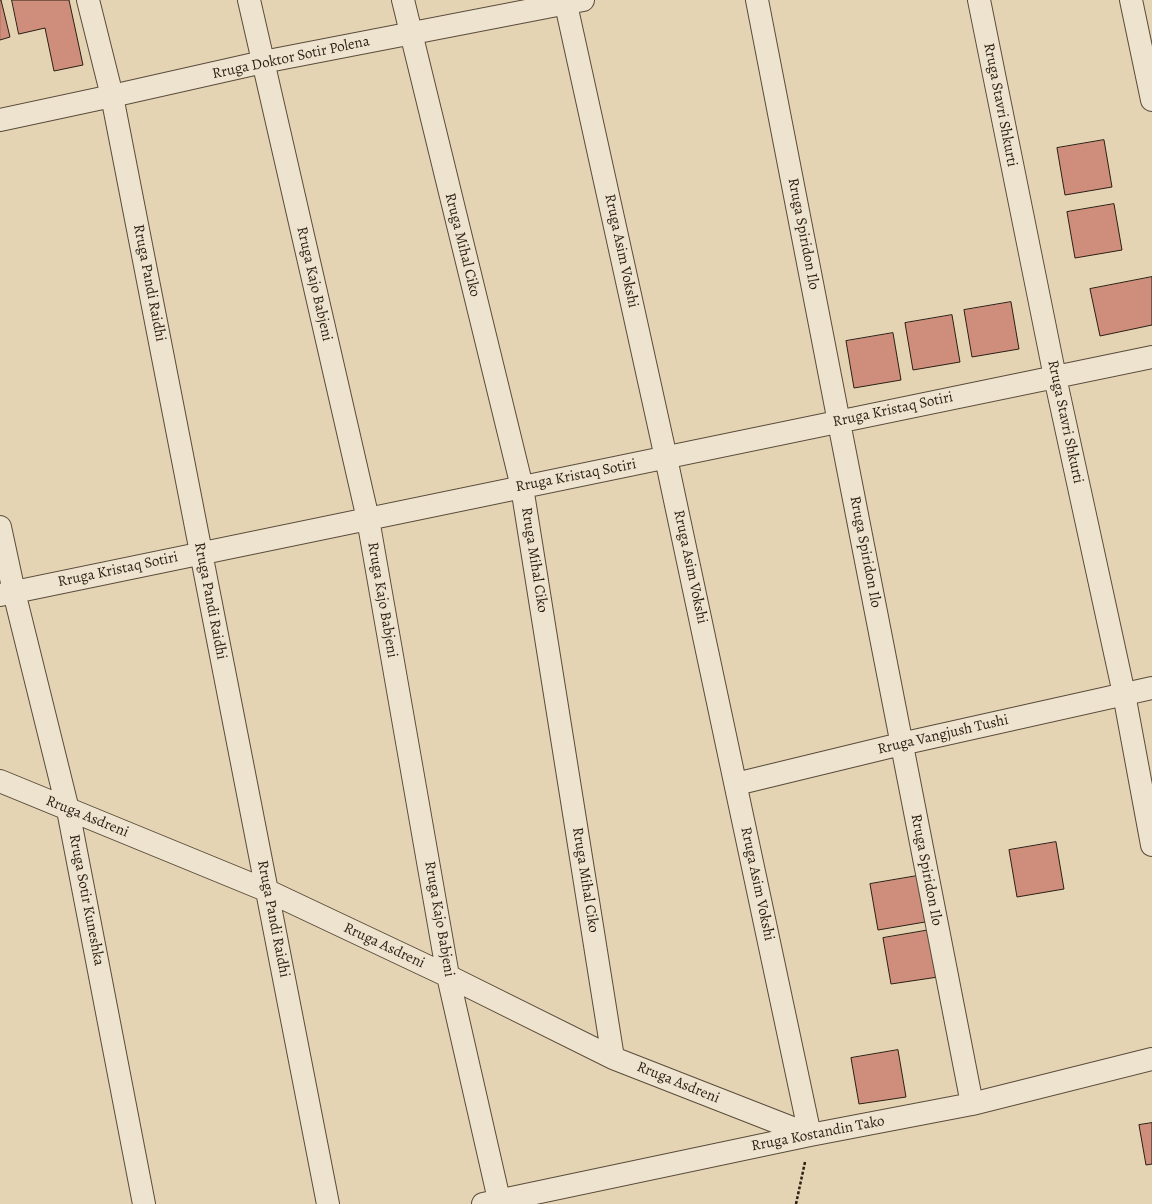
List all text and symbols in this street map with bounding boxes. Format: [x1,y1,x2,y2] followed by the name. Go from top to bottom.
[211,33,371,83] street label: Rruga Doktor Sotir Polena
[979,42,1021,168] street label: Rruga Stavri Shkurti
[783,177,823,291] street label: Rruga Spiridon Ilo
[440,191,484,299] street label: Rruga Mihal Ciko
[600,192,642,310] street label: Rruga Asim Vokshi
[129,223,169,343] street label: Rruga Pandi Raidhi
[292,225,336,343] street label: Rruga Kajo Babjeni
[1043,359,1087,485] street label: Rruga Stavri Shkurti
[831,388,955,432] street label: Rruga Kristaq Sotiri
[514,455,638,497] street label: Rruga Kristaq Sotiri
[845,495,885,609] street label: Rruga Spiridon Ilo
[517,506,551,614] street label: Rruga Mihal Ciko
[669,508,711,626] street label: Rruga Asim Vokshi
[190,541,230,661] street label: Rruga Pandi Raidhi
[363,541,401,659] street label: Rruga Kajo Babjeni
[56,548,180,592] street label: Rruga Kristaq Sotiri
[876,711,1010,759] street label: Rruga Vangjush Tushi
[43,792,131,842] street label: Rruga Asdreni
[906,813,946,927] street label: Rruga Spiridon Ilo
[736,825,778,943] street label: Rruga Asim Vokshi
[568,826,602,934] street label: Rruga Mihal Ciko
[64,833,108,967] street label: Rruga Sotir Kuneshka
[253,859,293,979] street label: Rruga Pandi Raidhi
[420,860,458,978] street label: Rruga Kajo Babjeni
[340,919,428,973] street label: Rruga Asdreni
[634,1058,722,1108] street label: Rruga Asdreni
[750,1112,886,1156] street label: Rruga Kostandin Tako

